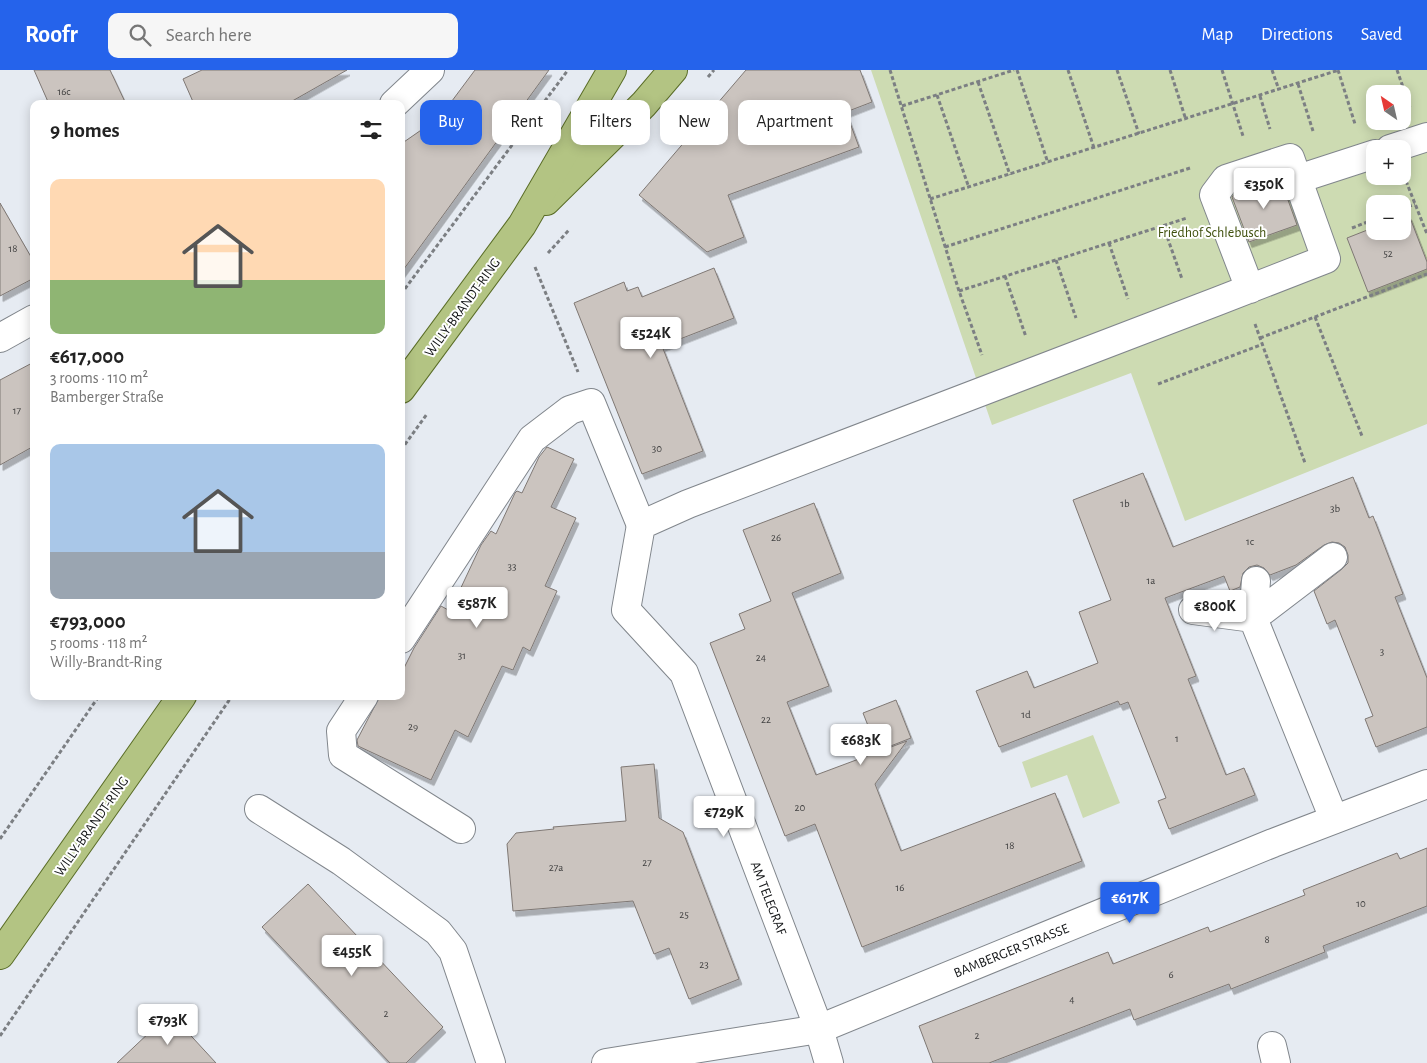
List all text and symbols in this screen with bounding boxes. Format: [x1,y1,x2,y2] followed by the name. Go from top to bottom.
[108,13,458,58] search box
[126,21,154,49] icon: search
[25,23,78,47] text: Roofr
[166,26,252,45] text: Search here
[1202,26,1233,44] text: Map
[1261,26,1333,44] text: Directions
[1361,26,1402,44] text: Saved
[1366,85,1411,130] north arrow
[1366,85,1411,240] map controls
[57,86,71,97] house number: 16c
[420,100,482,145] chip: Buy
[492,100,561,145] chip: Rent
[571,100,650,145] chip: Filters
[660,100,728,145] chip: New
[738,100,851,145] chip: Apartment
[357,116,385,144] icon: filters
[50,120,120,141] text: 9 homes
[1366,140,1411,185] button: +
[1229,168,1299,210] pin: €350K
[1245,176,1283,192] text: €350K
[1366,195,1411,240] button: −
[173,211,263,301] icon: home
[1158,226,1266,240] park label: Friedhof Schlebusch
[9,243,18,254] house number: 18
[1383,248,1393,259] house number: 52
[422,256,503,359] street label: WILLY-BRANDT-RING
[616,316,686,359] pin: €524K
[631,325,671,341] text: €524K
[50,346,124,367] text: €617,000
[50,370,148,386] text: 3 rooms · 110 m²
[50,389,164,405] text: Bamberger Straße
[13,405,22,416] house number: 17
[652,443,662,454] house number: 30
[173,476,263,566] icon: home
[1120,498,1130,509] house number: 1b
[1330,503,1340,514] house number: 3b
[771,532,781,543] house number: 26
[1246,536,1255,547] house number: 1c
[507,561,517,572] house number: 33
[1147,575,1155,586] house number: 1a
[442,586,512,629] pin: €587K
[1180,590,1250,632] pin: €800K
[458,595,496,611] text: €587K
[1194,598,1236,614] text: €800K
[50,611,126,632] text: €793,000
[50,635,147,651] text: 5 rooms · 118 m²
[1380,646,1385,657] house number: 3
[458,650,466,661] house number: 31
[756,652,766,663] house number: 24
[50,654,162,670] text: Willy-Brandt-Ring
[1021,709,1031,720] house number: 1d
[761,714,771,725] house number: 22
[408,721,418,732] house number: 29
[826,724,896,766] pin: €683K
[841,732,881,748] text: €683K
[1175,733,1179,744] house number: 1
[52,774,131,879] street label: WILLY-BRANDT-RING
[689,796,759,838] pin: €729K
[795,802,806,813] house number: 20
[705,804,744,820] text: €729K
[1006,840,1015,851] house number: 18
[642,857,652,868] house number: 27
[748,860,789,938] street label: AM TELEGRAF
[549,862,563,873] house number: 27a
[896,882,904,893] house number: 16
[1095,882,1165,924] pin: €617K
[1111,890,1149,906] text: €617K
[1356,898,1366,909] house number: 10
[679,909,689,920] house number: 25
[952,921,1071,980] street label: BAMBERGER STRASSE
[317,934,387,977] pin: €455K
[1264,934,1270,945] house number: 8
[333,943,371,959] text: €455K
[699,959,709,970] house number: 23
[1168,969,1174,980] house number: 6
[1069,994,1075,1005] house number: 4
[133,1004,203,1046] pin: €793K
[383,1008,389,1019] house number: 2
[149,1012,187,1028] text: €793K
[974,1030,980,1041] house number: 2

